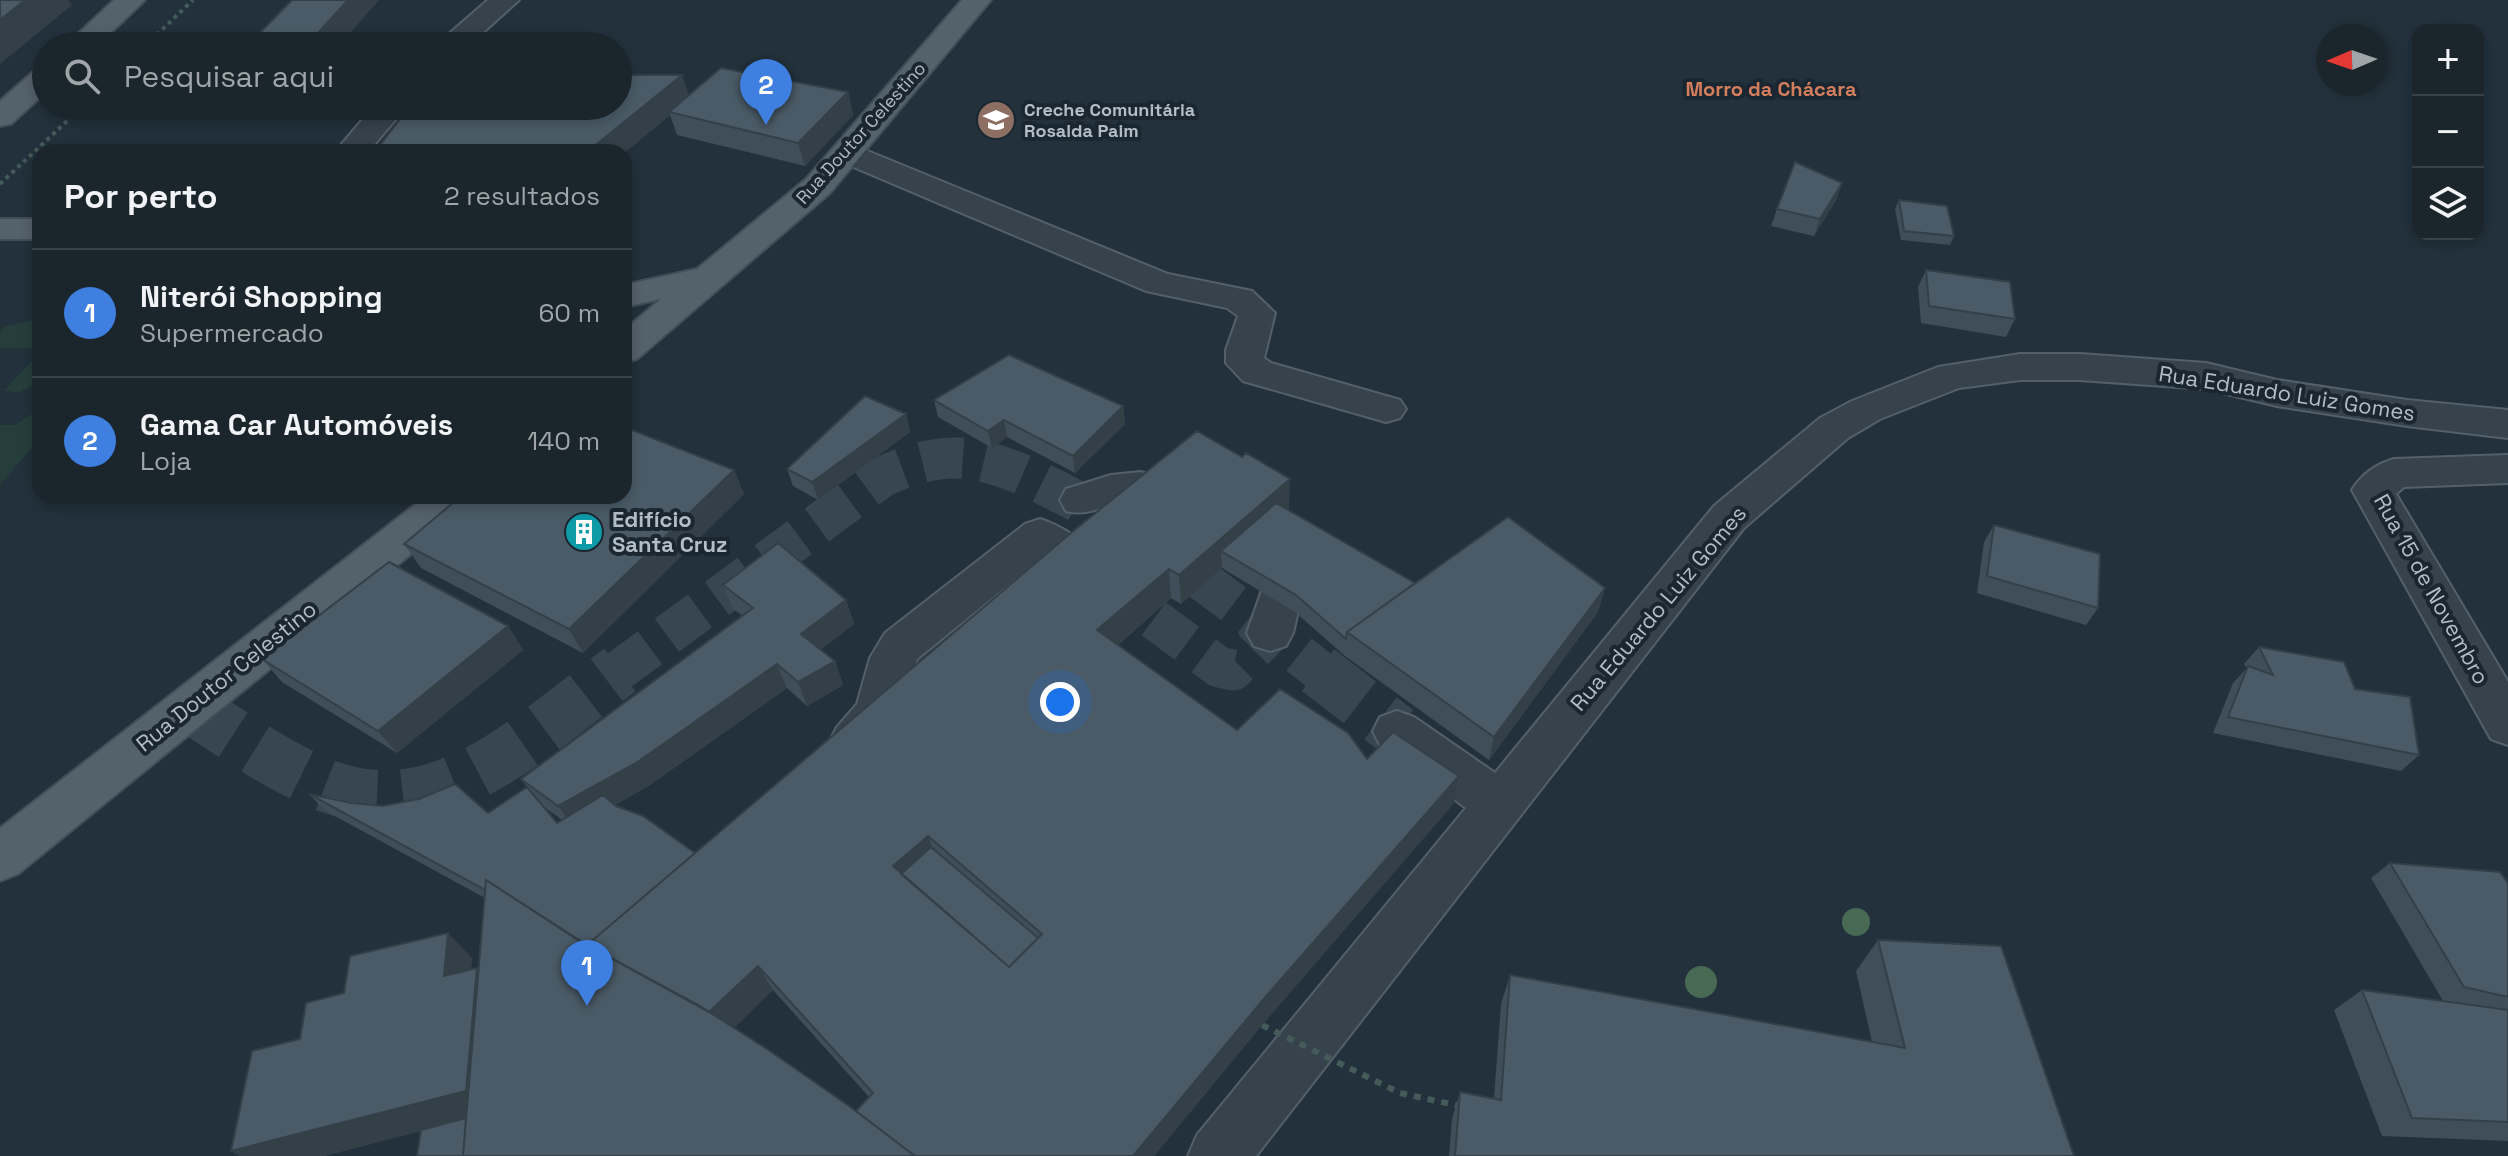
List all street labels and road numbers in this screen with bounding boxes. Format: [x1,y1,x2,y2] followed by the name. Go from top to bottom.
[791,57,931,208] street label: Rua Doutor Celestino
[2157,359,2417,427] street label: Rua Eduardo Luiz Gomes
[2368,489,2496,689] street label: Rua 15 de Novembro
[1564,500,1752,716] street label: Rua Eduardo Luiz Gomes
[130,595,322,757] street label: Rua Doutor Celestino

